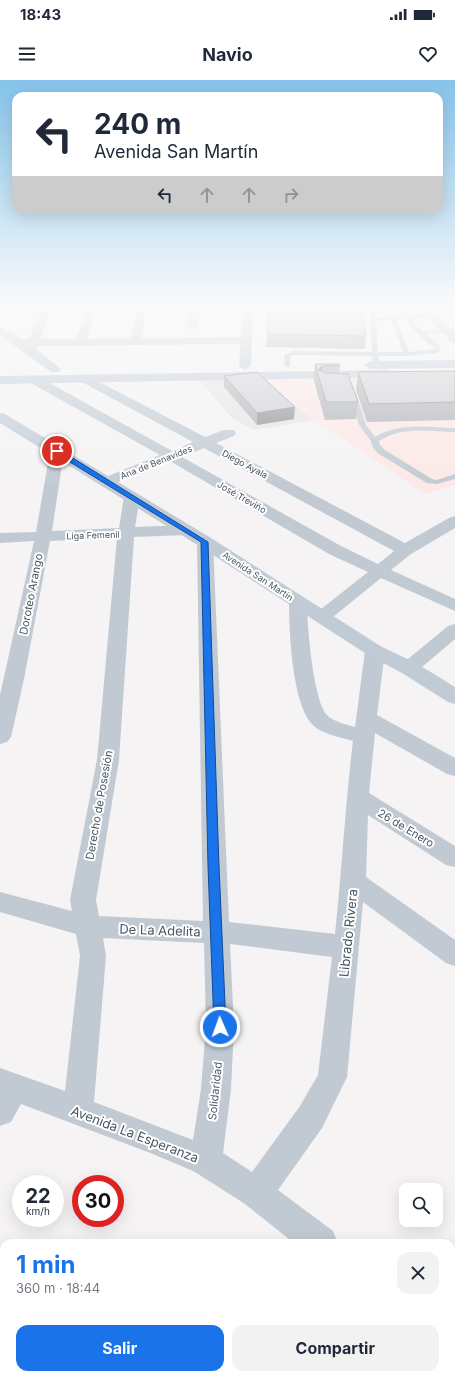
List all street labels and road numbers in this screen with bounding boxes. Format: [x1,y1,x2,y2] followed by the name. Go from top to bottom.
[118,442,194,481] street label: Ana de Benavides
[220,447,270,481] street label: Diego Ayala
[216,479,268,515] street label: José Treviño
[66,529,120,541] street label: Liga Femenil
[221,549,295,603] street label: Avenida San Martín
[16,552,46,636] street label: Doroteo Arango
[82,749,116,861] street label: Derecho de Posesión
[375,806,437,850] street label: 26 de Enero
[335,888,361,978] street label: Librado Rivera
[119,921,201,939] street label: De La Adelita
[205,1061,225,1121] street label: Solidaridad
[69,1102,201,1166] street label: Avenida La Esperanza

